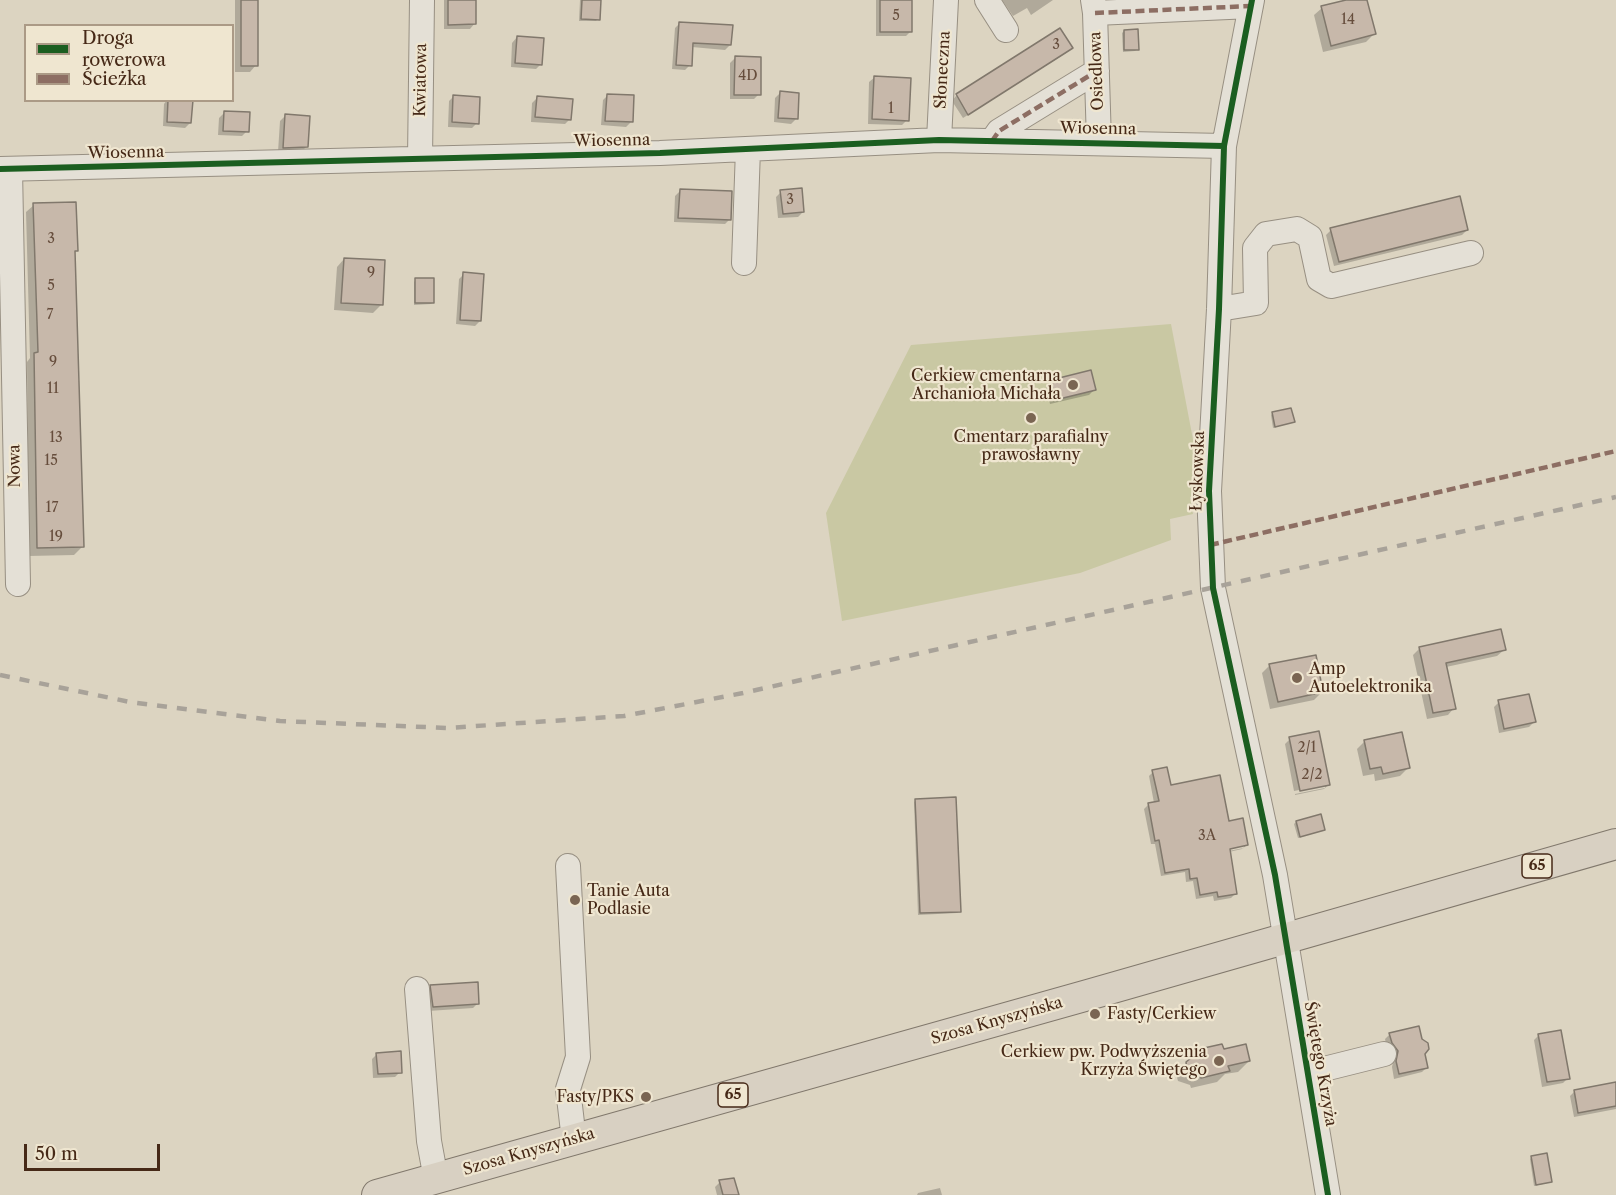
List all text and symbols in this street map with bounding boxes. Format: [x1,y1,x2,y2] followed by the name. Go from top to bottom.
[892,8,900,24] house number: 5
[1341,12,1355,28] house number: 14
[24,24,234,102] legend
[82,27,166,71] text: Droga rowerowa
[931,30,955,110] street label: Słoneczna
[1086,31,1108,111] street label: Osiedlowa
[1052,37,1060,53] house number: 3
[411,43,431,117] street label: Kwiatowa
[82,68,147,90] text: Ścieżka
[738,68,758,84] house number: 4D
[888,101,894,117] house number: 1
[1060,119,1136,139] street label: Wiosenna
[574,131,650,151] street label: Wiosenna
[88,143,164,163] street label: Wiosenna
[786,192,794,208] house number: 3
[47,231,55,247] house number: 3
[367,265,375,281] house number: 9
[47,278,55,294] house number: 5
[47,307,53,323] house number: 7
[49,354,57,370] house number: 9
[911,366,1061,404] place label: Cerkiew cmentarna Archanioła Michała
[1066,378,1080,392] marker: Cerkiew cmentarna Archanioła Michała
[47,381,59,397] house number: 11
[1024,411,1038,425] marker: Cmentarz parafialny prawosławny
[954,427,1108,465] place label: Cmentarz parafialny prawosławny
[49,430,63,446] house number: 13
[1187,430,1209,512] street label: Łyskowska
[5,444,25,488] street label: Nowa
[44,453,58,469] house number: 15
[46,500,58,516] house number: 17
[49,529,63,545] house number: 19
[1309,659,1432,697] place label: Amp Autoelektronika
[1290,671,1304,685] marker: Amp Autoelektronika
[1298,740,1316,756] house number: 2/1
[1301,767,1323,783] house number: 2/2
[1198,828,1216,844] house number: 3A
[1522,854,1552,878] road number: 65
[587,881,670,919] place label: Tanie Auta Podlasie
[568,893,582,907] marker: Tanie Auta Podlasie
[929,993,1065,1049] street label: Szosa Knyszyńska
[1300,1000,1340,1128] street label: Świętego Krzyża
[1107,1004,1216,1024] place label: Fasty/Cerkiew
[1088,1007,1102,1021] marker: Fasty/Cerkiew
[1001,1042,1207,1080] place label: Cerkiew pw. Podwyższenia Krzyża Świętego
[1212,1054,1226,1068] marker: Cerkiew pw. Podwyższenia Krzyża Świętego
[718,1083,748,1107] road number: 65
[556,1087,634,1107] place label: Fasty/PKS
[639,1090,653,1104] marker: Fasty/PKS
[461,1124,597,1180] street label: Szosa Knyszyńska
[27,1132,164,1170] scale bar
[35,1143,78,1165] text: 50 m

